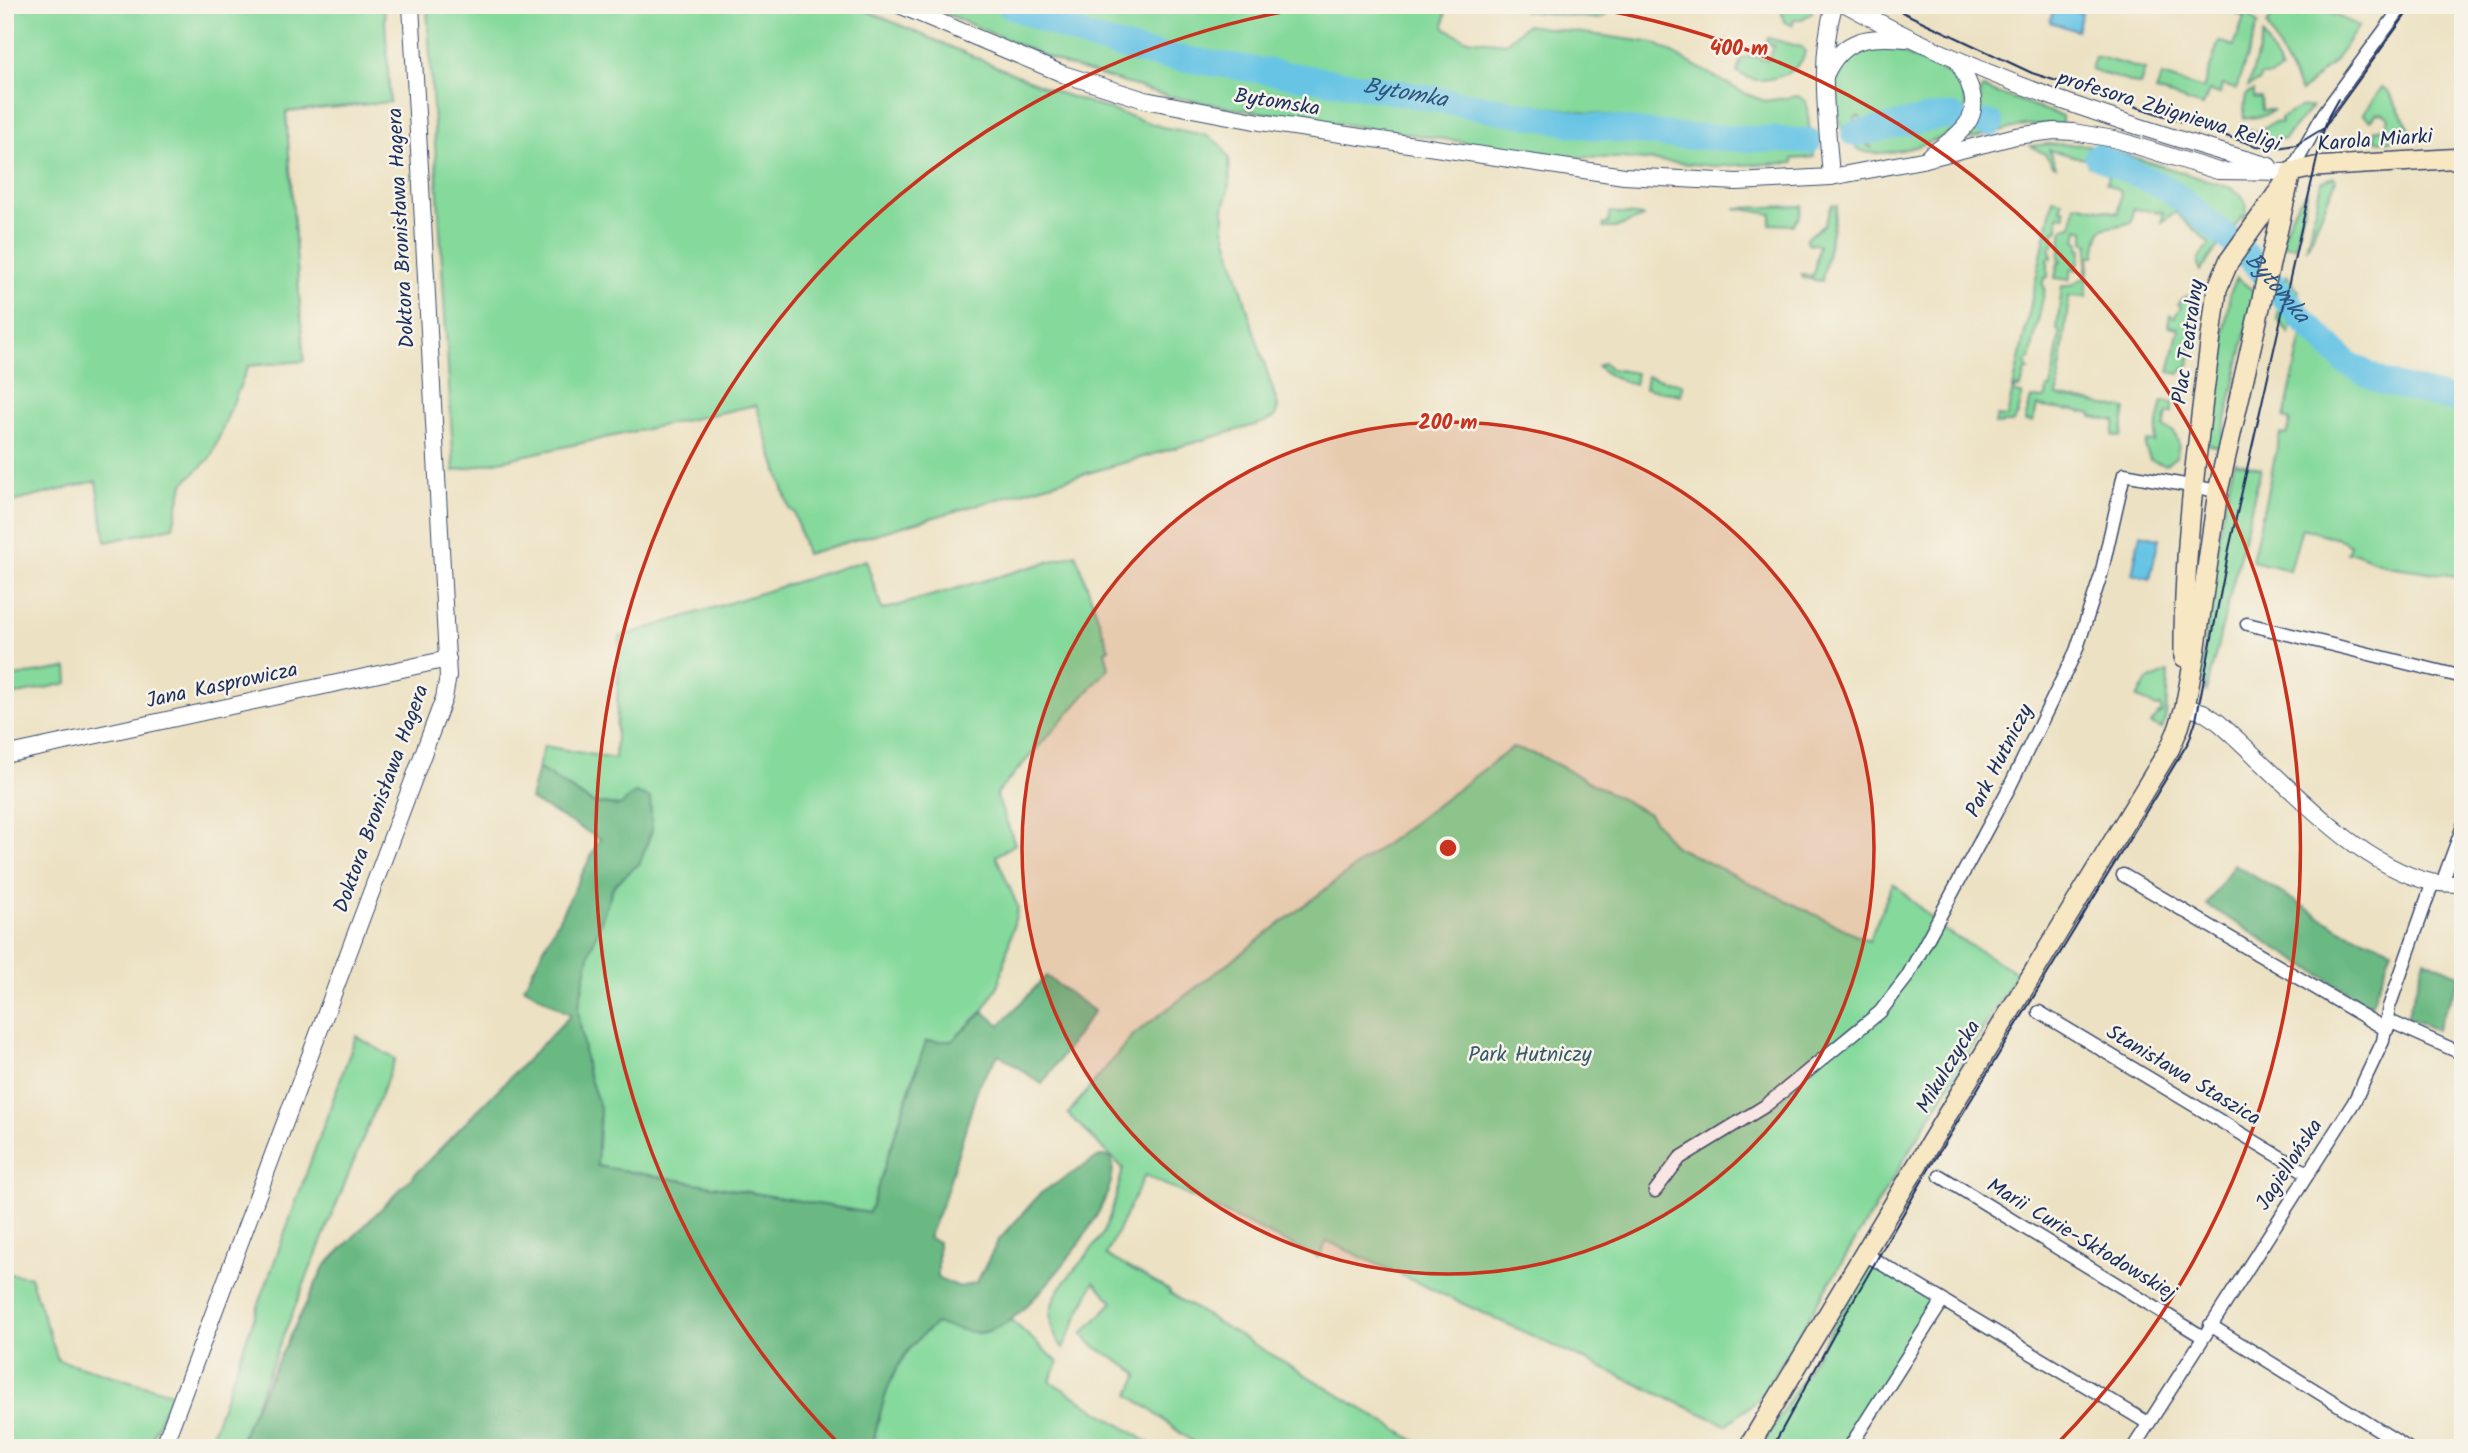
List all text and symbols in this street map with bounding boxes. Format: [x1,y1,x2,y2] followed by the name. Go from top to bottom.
[1710,33,1768,66] text: 400 m
[2053,62,2285,162] street label: profesora Zbigniewa Religi
[1360,69,1452,119] water label: Bytomka
[1232,80,1322,126] street label: Bytomska
[379,107,425,349] street label: Doktora Bronisława Hagera
[2316,120,2435,161] street label: Karola Miarki
[2236,244,2319,334] water label: Bytomka
[2164,277,2214,407] street label: Plac Teatralny
[1418,407,1478,440] text: 200 m
[143,654,301,718] street label: Jana Kasprowicza
[325,680,439,918] street label: Doktora Bronisława Hagera
[1957,698,2043,823] street label: Park Hutniczy
[1436,836,1460,860] centre of rings
[1908,1014,1990,1120] street label: Mikulczycka
[2099,1017,2267,1135] street label: Stanisława Staszica
[1468,1039,1592,1072] park label: Park Hutniczy
[2248,1113,2332,1217] street label: Jagiellońska
[1980,1170,2183,1310] street label: Marii Curie-Skłodowskiej

